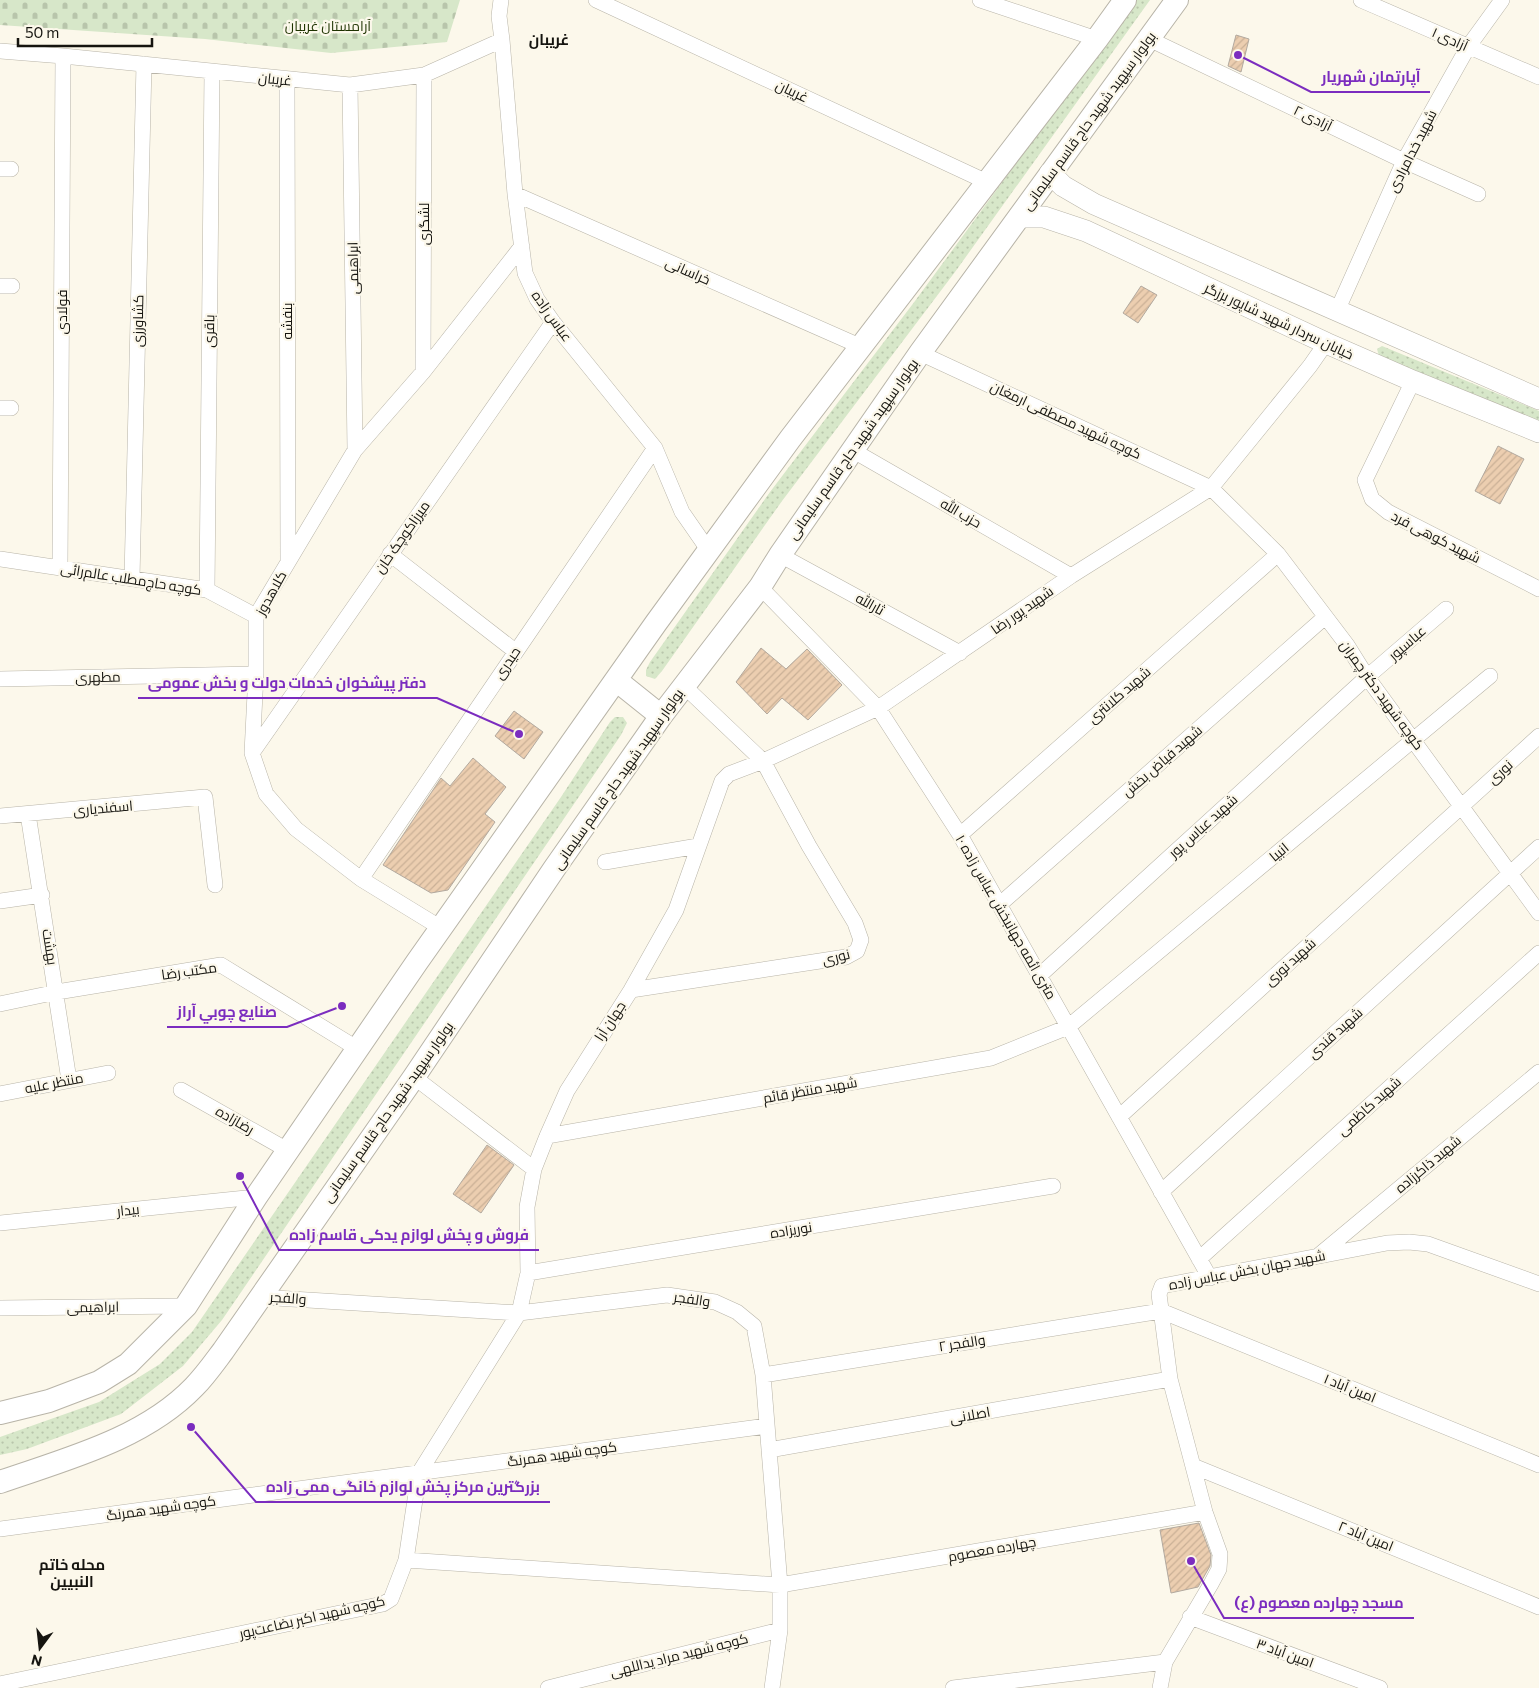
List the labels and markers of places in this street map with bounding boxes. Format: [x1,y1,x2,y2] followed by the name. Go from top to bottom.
[1311,62,1430,92] callout: آپارتمان شهریار
[138,668,437,698] callout: دفتر پیشخوان خدمات دولت و بخش عمومی
[167,997,287,1027] callout: صنايع چوبي آراز
[279,1220,539,1250] callout: فروش و پخش لوازم یدکی قاسم زاده
[256,1472,550,1502] callout: بزرگترین مرکز پخش لوازم خانگی ممی زاده
[1224,1588,1414,1618] callout: مسجد چهارده معصوم (ع)

